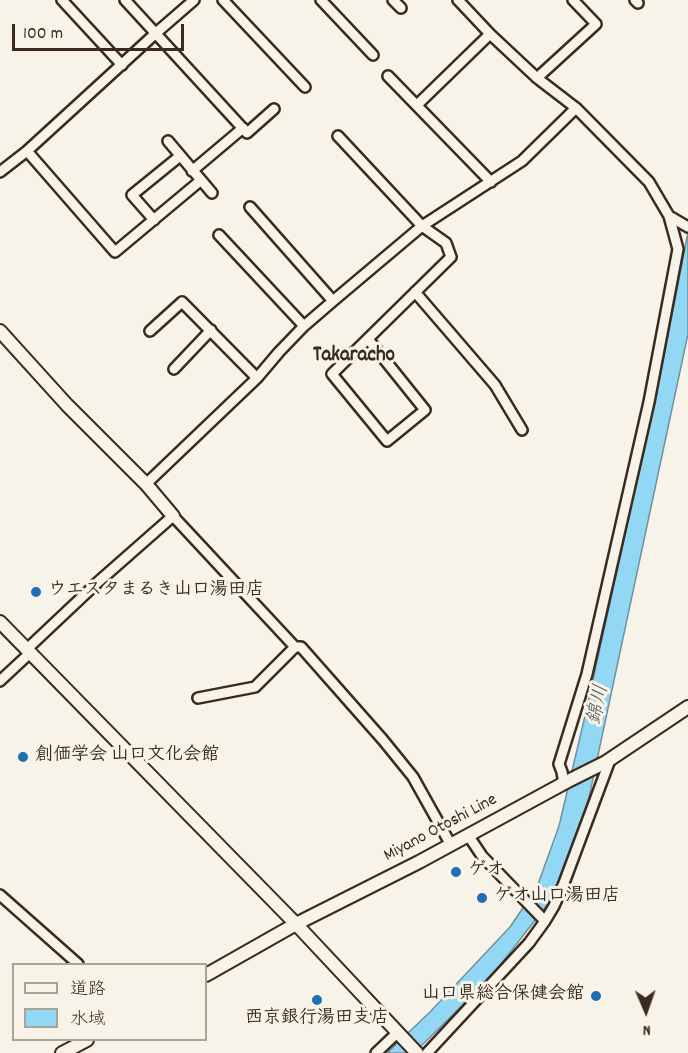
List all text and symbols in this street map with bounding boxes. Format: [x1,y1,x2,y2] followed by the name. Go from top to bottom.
[15,12,188,50] scale bar
[23,22,63,47] text: 100 m
[313,344,395,370] district label: Takaracho
[48,581,264,603] place label: ウエスタまるき山口湯田店
[29,585,43,599] marker: ウエスタまるき山口湯田店
[584,683,616,727] water label: 錦川
[35,746,219,768] place label: 創価学会 山口文化会館
[16,750,30,764] marker: 創価学会 山口文化会館
[381,790,501,868] street label: Miyano Otoshi Line
[468,861,504,883] place label: ゲオ
[449,865,463,879] marker: ゲオ
[494,887,620,909] place label: ゲオ山口湯田店
[475,891,489,905] marker: ゲオ山口湯田店
[12,963,207,1041] legend
[70,978,106,1003] text: 道路
[616,981,676,1041] north arrow
[422,985,584,1007] place label: 山口県総合保健会館
[589,989,603,1003] marker: 山口県総合保健会館
[310,993,324,1007] marker: 西京銀行湯田支店
[70,1008,106,1033] text: 水域
[245,1009,389,1031] place label: 西京銀行湯田支店
[642,1018,651,1041] text: N

